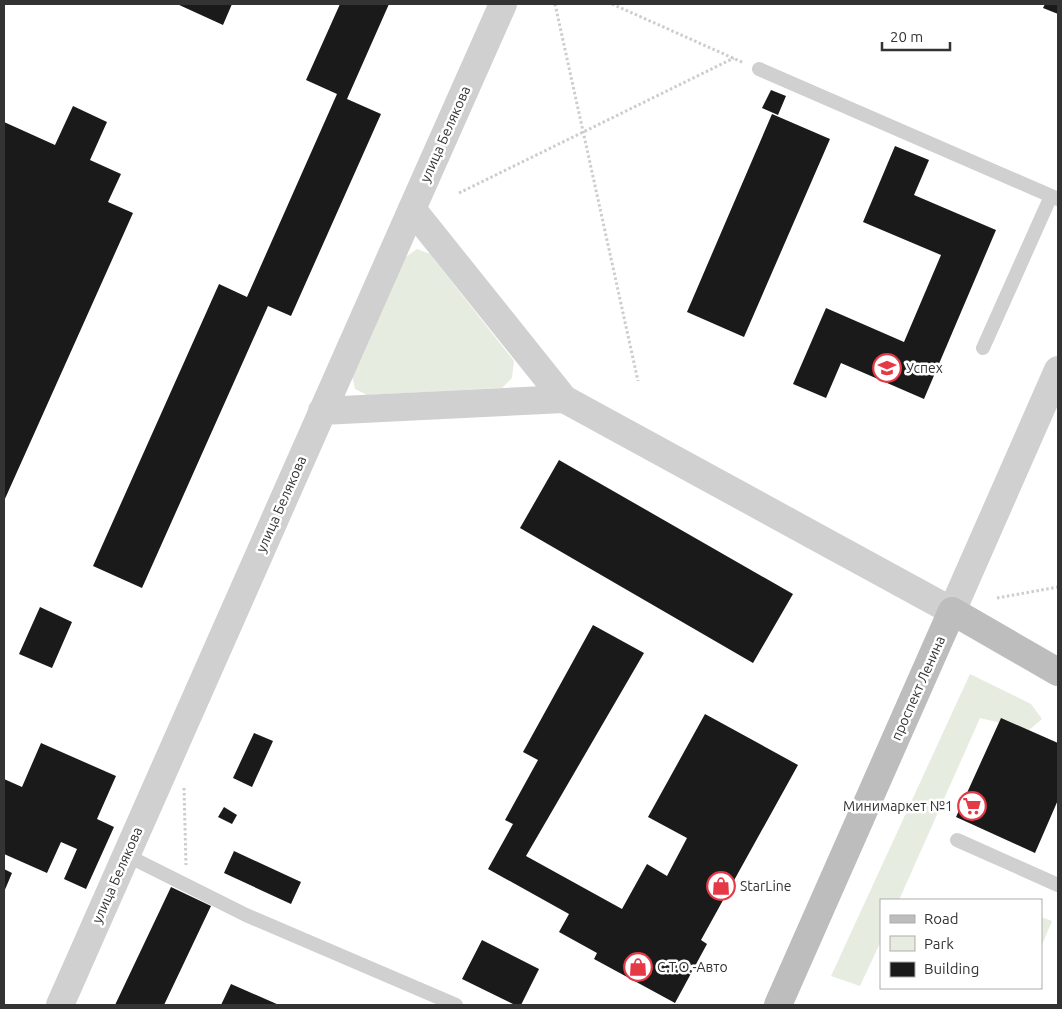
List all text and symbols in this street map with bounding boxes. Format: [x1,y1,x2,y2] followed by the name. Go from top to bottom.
[882,20,950,52] scale bar
[890,28,923,45] text: 20 m
[417,83,473,185] street label: улица Белякова
[872,353,902,383] school or university icon: Успех
[906,360,943,376] place label: Успех
[253,453,309,555] street label: улица Белякова
[888,633,948,743] street label: проспект Ленина
[957,791,987,821] supermarket icon: Минимаркет №1
[843,798,953,814] place label: Минимаркет №1
[89,824,145,926] street label: улица Белякова
[706,871,736,901] shop icon: StarLine
[740,878,792,894] place label: StarLine
[880,899,1042,989] legend
[924,910,959,927] text: Road
[924,935,954,952] text: Park
[623,952,653,982] shop icon: С.Т.О.-Авто
[657,959,728,975] place label: С.Т.О.-Авто
[924,960,979,977] text: Building

